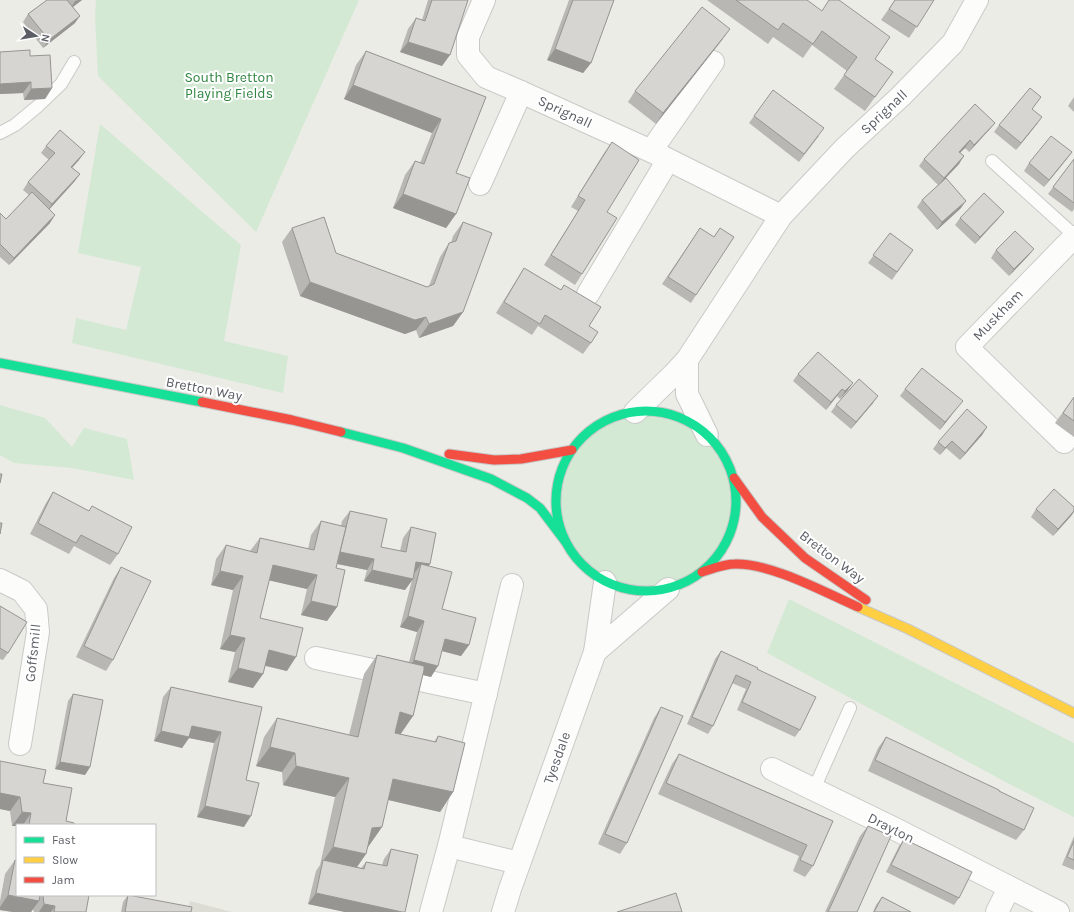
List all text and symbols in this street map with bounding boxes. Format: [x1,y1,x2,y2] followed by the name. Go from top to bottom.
[16,16,56,56] north arrow
[38,33,52,43] text: N
[184,69,274,102] park label: South Bretton Playing Fields
[857,86,911,138] street label: Sprignall
[535,92,595,132] street label: Sprignall
[969,286,1027,344] street label: Muskham
[164,373,244,405] street label: Bretton Way
[796,527,868,587] street label: Bretton Way
[21,623,45,683] street label: Goffsmill
[540,730,574,786] street label: Tyesdale
[865,809,917,847] street label: Drayton
[16,824,156,896] legend
[52,833,76,847] text: Fast
[52,853,78,867] text: Slow
[52,873,75,887] text: Jam

